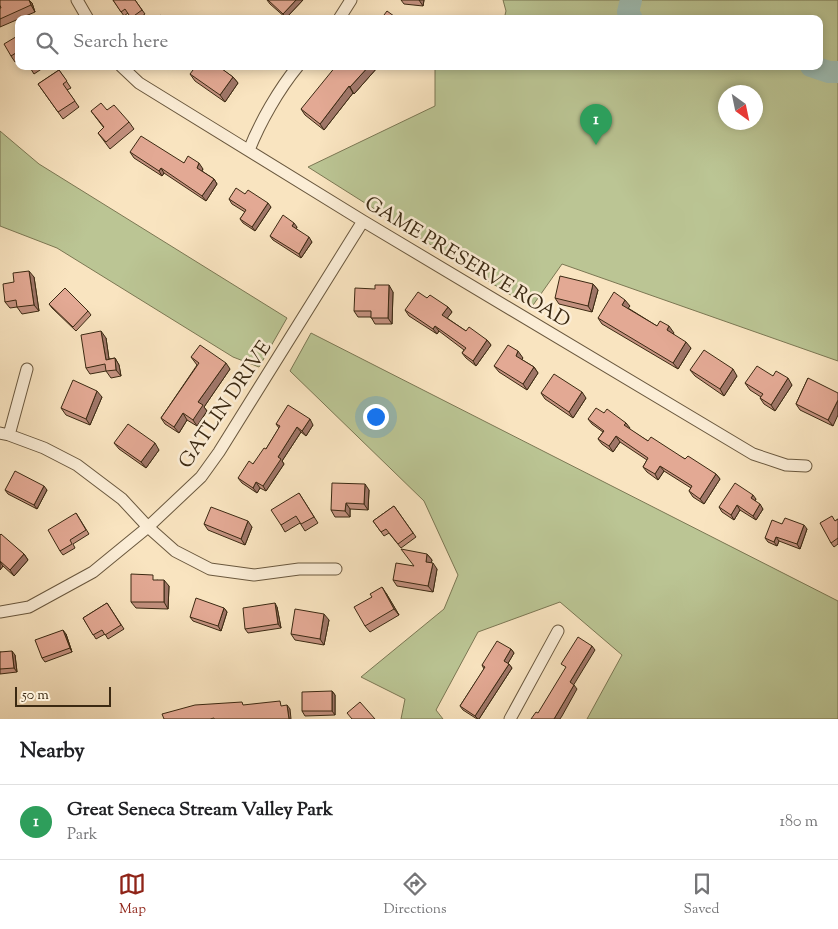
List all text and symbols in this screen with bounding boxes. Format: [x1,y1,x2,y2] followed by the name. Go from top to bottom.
[15,15,823,70] search box
[33,29,61,57] icon: search
[73,29,168,56] text: Search here
[718,85,763,130] north arrow
[580,104,612,145] pin: 1
[358,190,575,336] street label: GAME PRESERVE ROAD
[172,336,280,475] street label: GATLIN DRIVE
[363,404,389,430] your location
[15,684,111,707] scale bar
[22,686,49,706] text: 50 m
[20,737,85,767] text: Nearby
[67,797,333,824] text: Great Seneca Stream Valley Park
[33,811,39,834] text: 1
[779,811,818,834] text: 180 m
[67,824,98,847] text: Park
[118,870,146,920] tab: Map
[383,870,447,920] tab: Directions
[684,870,719,920] tab: Saved

